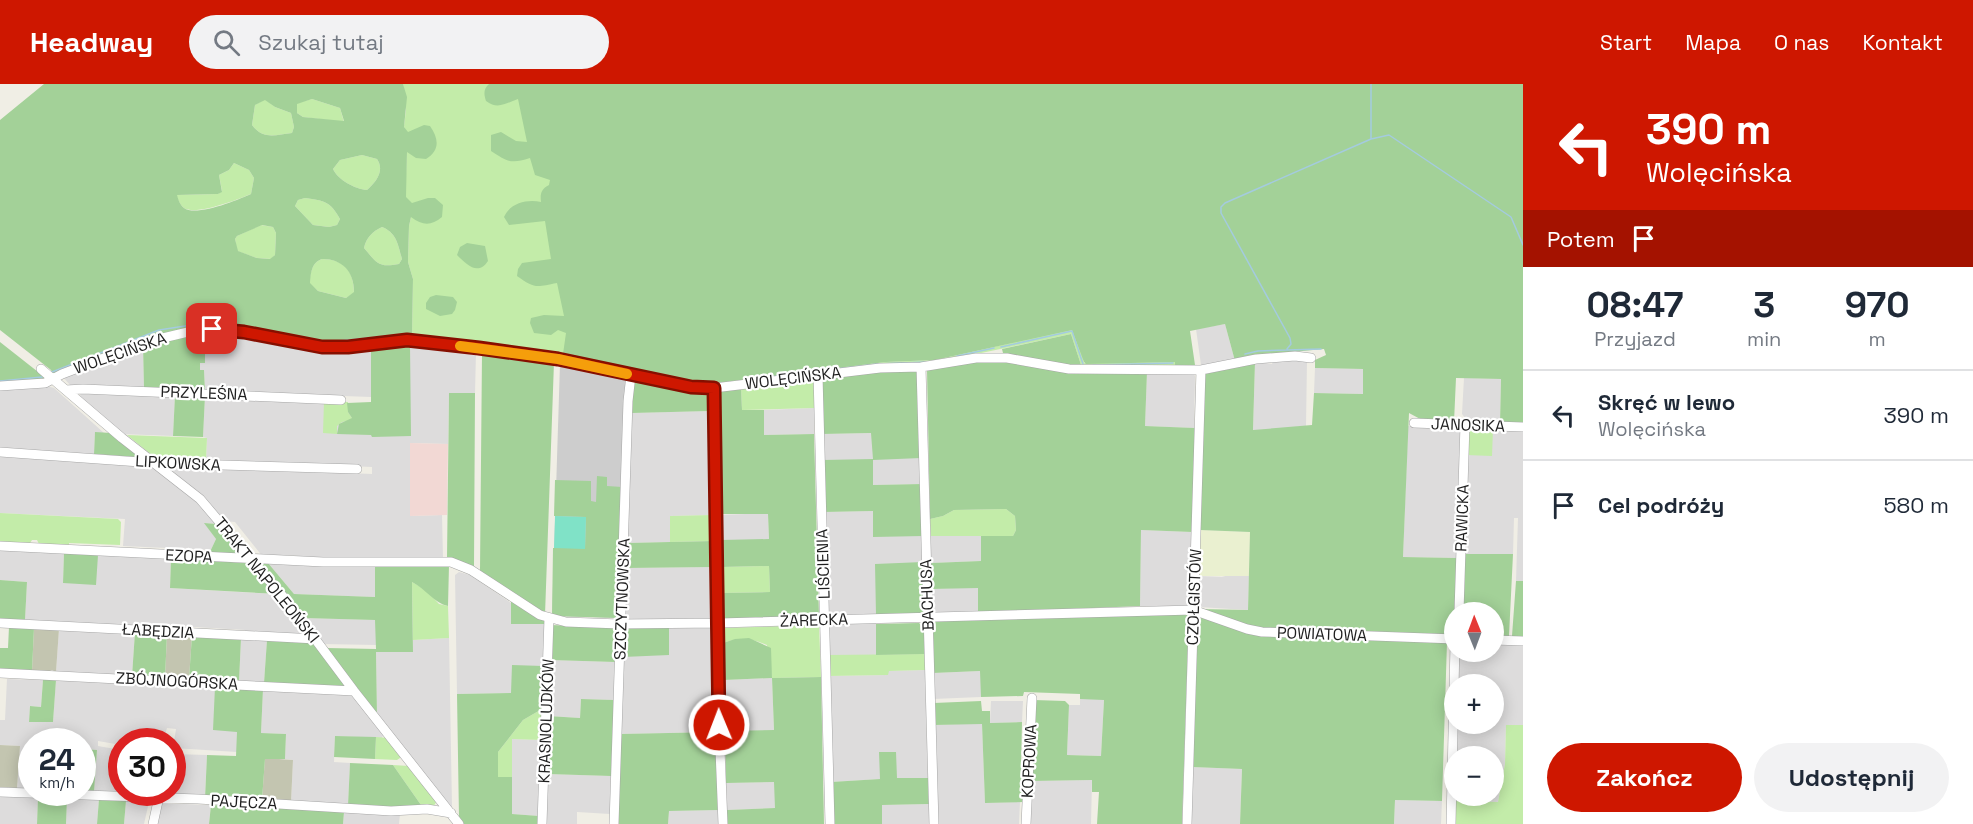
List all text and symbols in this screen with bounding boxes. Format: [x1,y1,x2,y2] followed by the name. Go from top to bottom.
[189,15,609,69] search box
[30,24,153,60] text: Headway
[210,26,243,59] icon: search
[258,28,384,56] text: Szukaj tutaj
[1600,29,1652,56] text: Start
[1685,29,1741,56] text: Mapa
[1774,29,1829,56] text: O nas
[1862,29,1943,56] text: Kontakt
[1646,103,1771,156] text: 390 m
[1547,108,1625,186] icon: left
[1646,155,1792,190] text: Wolęcińska
[1627,222,1660,255] icon: arrive
[1547,225,1615,253] text: Potem
[1586,282,1683,328] text: 08:47
[1753,282,1775,328] text: 3
[1845,282,1909,328] text: 970
[186,303,237,354] pin
[195,312,228,345] icon: arrive
[1594,326,1676,352] text: Przyjazd
[1747,326,1781,352] text: min
[1869,326,1886,352] text: m
[71,327,169,379] street label: WOLĘCIŃSKA
[744,362,842,394] street label: WOLĘCIŃSKA
[160,381,248,405] street label: PRZYLEŚNA
[1598,388,1735,416] text: Skręć w lewo
[1547,399,1580,432] icon: left
[1884,401,1949,429] text: 390 m
[1431,413,1505,437] street label: JANOSIKA
[1598,416,1706,442] text: Wolęcińska
[135,450,221,476] street label: LIPKOWSKA
[1450,484,1474,552] street label: RAWICKA
[1547,489,1580,522] icon: arrive
[1598,491,1724,519] text: Cel podróży
[1883,491,1949,519] text: 580 m
[210,513,324,647] street label: TRAKT NAPOLEOŃSKI
[811,529,835,599] street label: LIŚCIENIA
[609,538,635,660] street label: SZCZYTNOWSKA
[165,544,213,568] street label: EZOPA
[1182,548,1206,646] street label: CZOŁGISTÓW
[915,559,939,631] street label: BACHUSA
[1444,602,1504,662] north arrow
[1444,602,1504,806] map controls
[779,608,849,632] street label: ŻARECKA
[121,619,195,643] street label: ŁABĘDZIA
[1277,622,1367,646] street label: POWIATOWA
[533,658,559,784] street label: KRASNOLUDKÓW
[115,667,239,695] street label: ZBÓJNOGÓRSKA
[1444,674,1504,734] button: +
[687,693,751,757] position arrow
[1017,724,1041,798] street label: KOPROWA
[108,728,186,806] speed limit sign: 30
[39,740,75,779] text: 24
[1547,743,1742,812] button: Zakończ
[1754,743,1949,812] button: Udostępnij
[1444,746,1504,806] button: −
[39,773,75,792] text: km/h
[210,790,278,814] street label: PAJĘCZA

